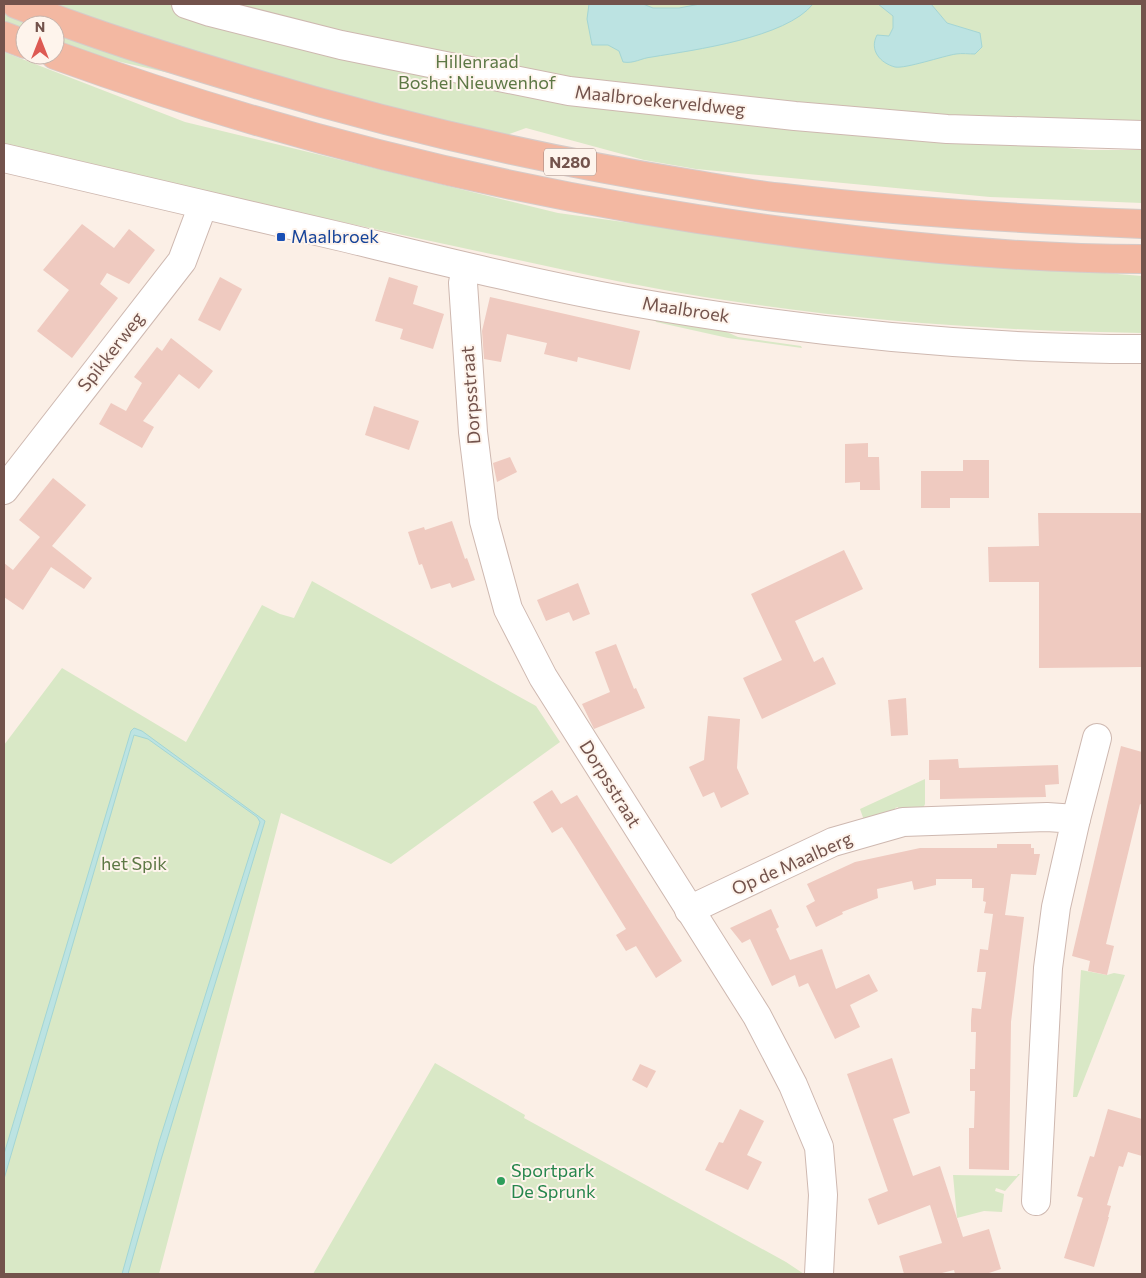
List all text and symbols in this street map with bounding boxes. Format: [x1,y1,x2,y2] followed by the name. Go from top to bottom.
[15,15,65,65] north arrow
[35,18,45,35] text: N
[398,50,557,93] park label: Hillenraad Boshei Nieuwenhof
[574,80,747,120] street label: Maalbroekerveldweg
[544,148,596,176] road number: N280
[291,225,379,247] place label: Maalbroek
[275,231,287,243] marker: Maalbroek
[641,291,732,327] street label: Maalbroek
[72,307,148,396] street label: Spikkerweg
[456,345,484,445] street label: Dorpsstraat
[575,736,646,831] street label: Dorpsstraat
[728,827,856,900] street label: Op de Maalberg
[101,852,167,874] park label: het Spik
[511,1159,596,1202] place label: Sportpark De Sprunk
[495,1175,507,1187] marker: Sportpark De Sprunk

